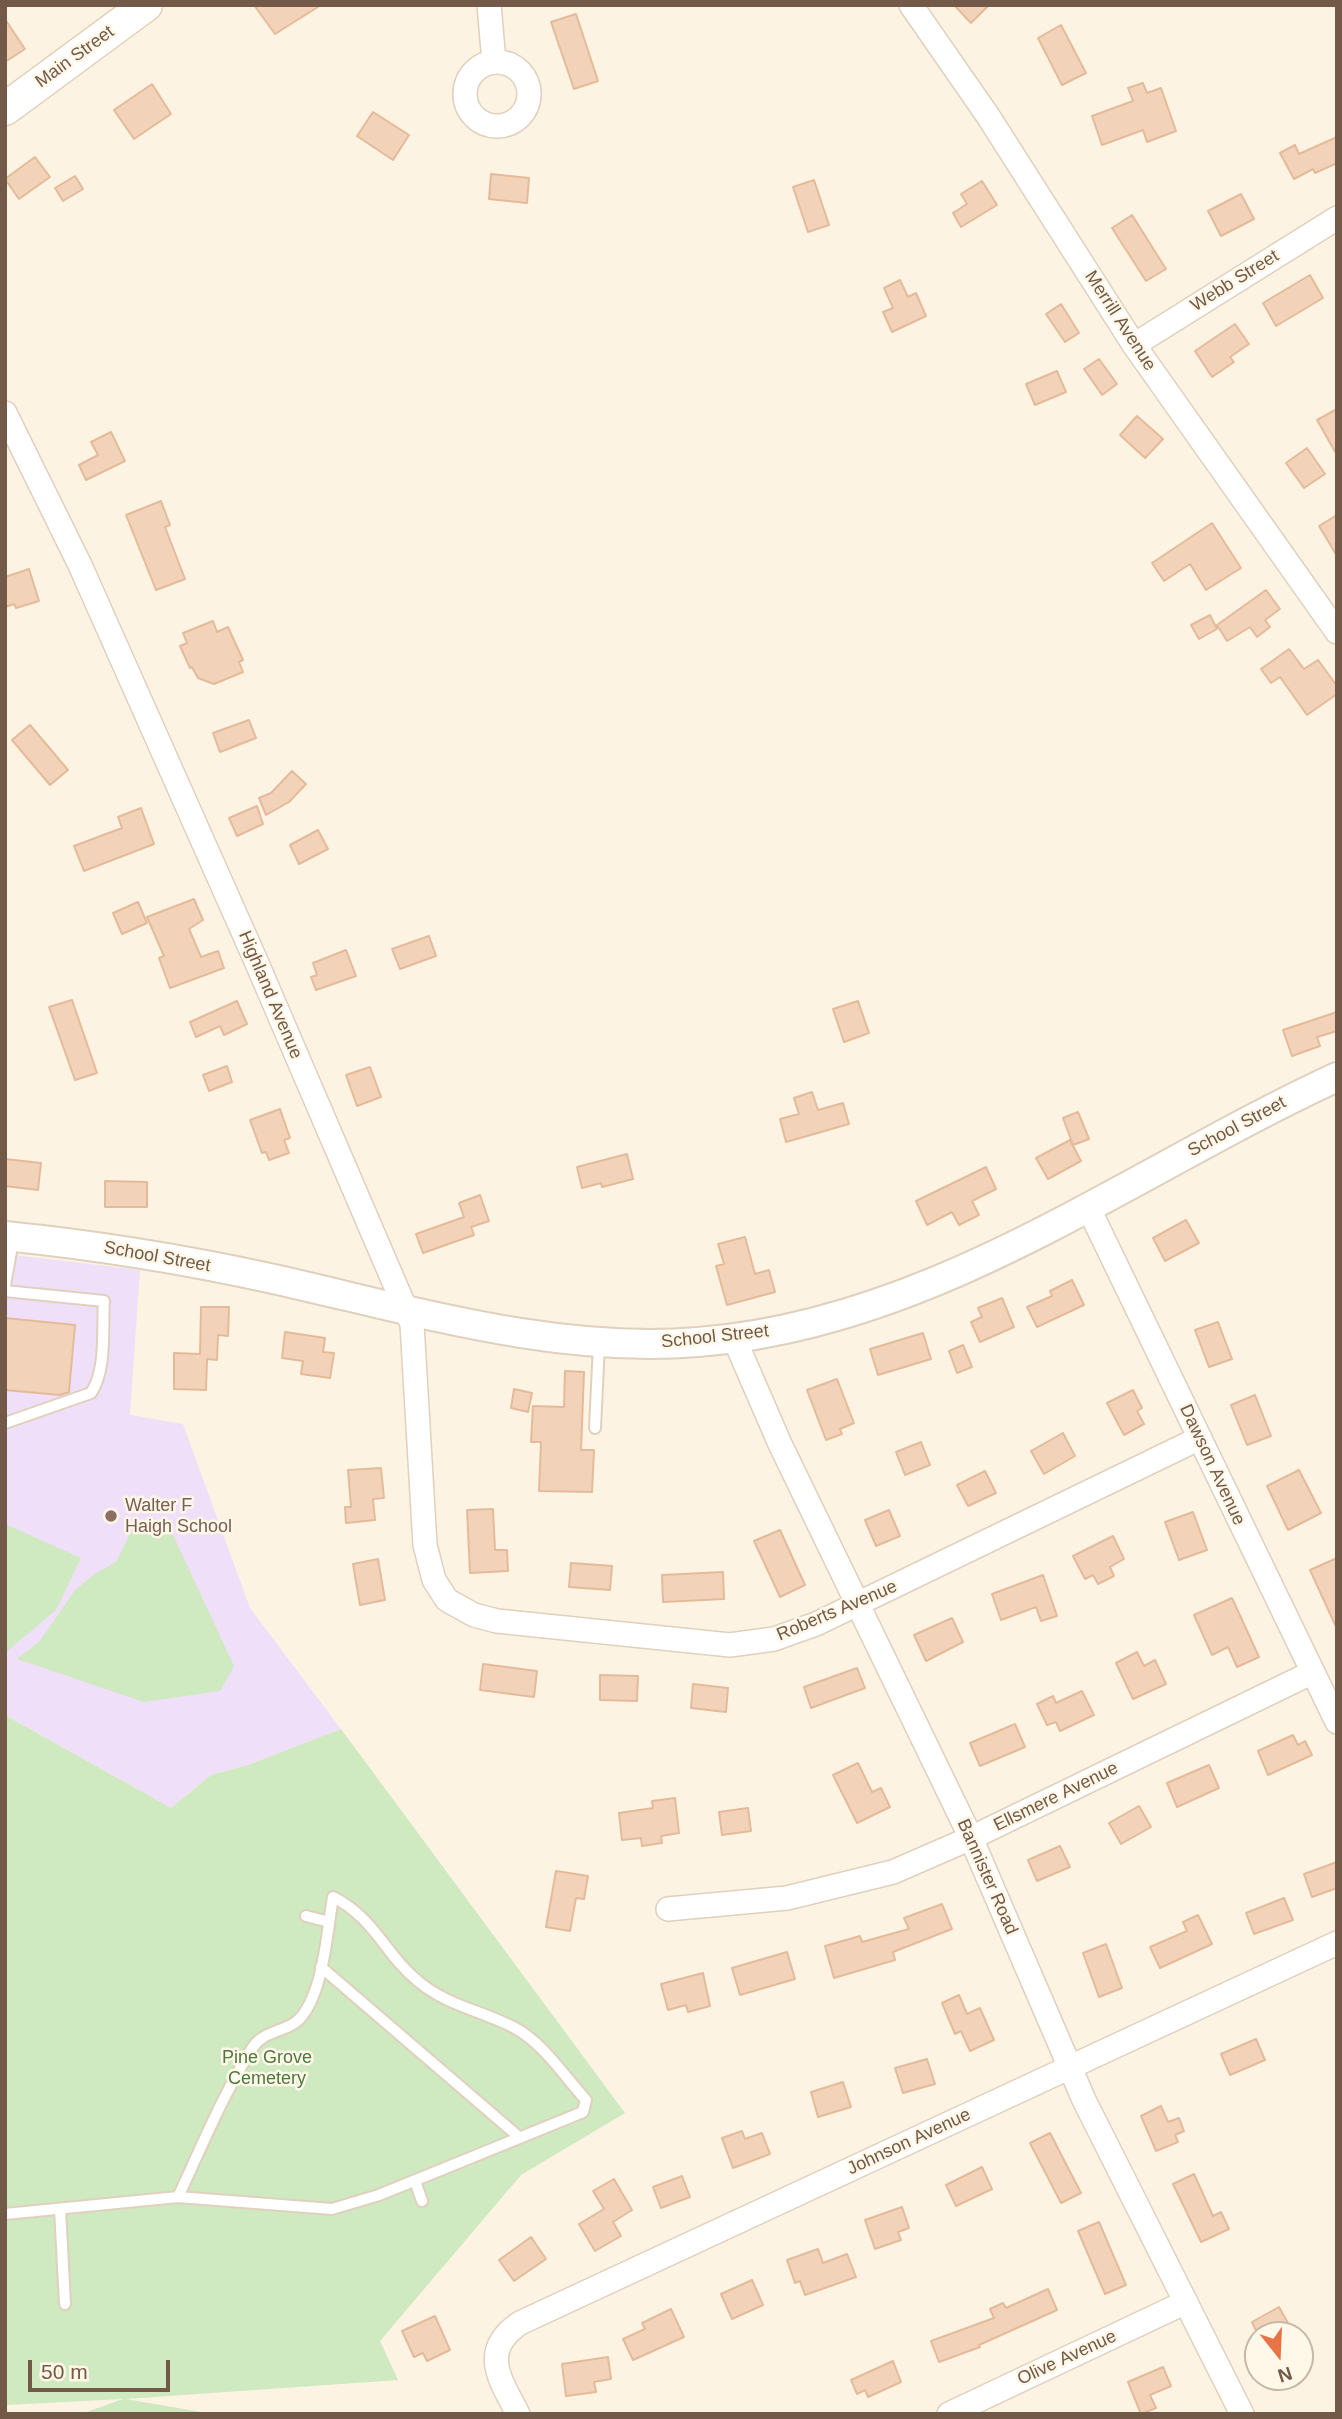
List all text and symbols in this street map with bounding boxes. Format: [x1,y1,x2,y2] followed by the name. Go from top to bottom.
[31,21,119,93] street label: Main Street
[1187,245,1283,317] street label: Webb Street
[1080,267,1160,375] street label: Merrill Avenue
[233,928,307,1062] street label: Highland Avenue
[1184,1092,1290,1162] street label: School Street
[102,1237,212,1277] street label: School Street
[660,1321,770,1353] street label: School Street
[1175,1401,1249,1529] street label: Dawson Avenue
[125,1495,232,1538] place label: Walter F Haigh School
[103,1508,119,1524] marker: Walter F Haigh School
[774,1576,900,1646] street label: Roberts Avenue
[990,1758,1122,1836] street label: Ellsmere Avenue
[952,1816,1022,1938] street label: Bannister Road
[222,2047,312,2090] park label: Pine Grove Cemetery
[844,2104,974,2180] street label: Johnson Avenue
[1244,2321,1314,2391] north arrow
[1014,2326,1120,2390] street label: Olive Avenue
[32,2346,173,2390] scale bar
[41,2360,88,2383] text: 50 m
[1275,2362,1295,2387] text: N

